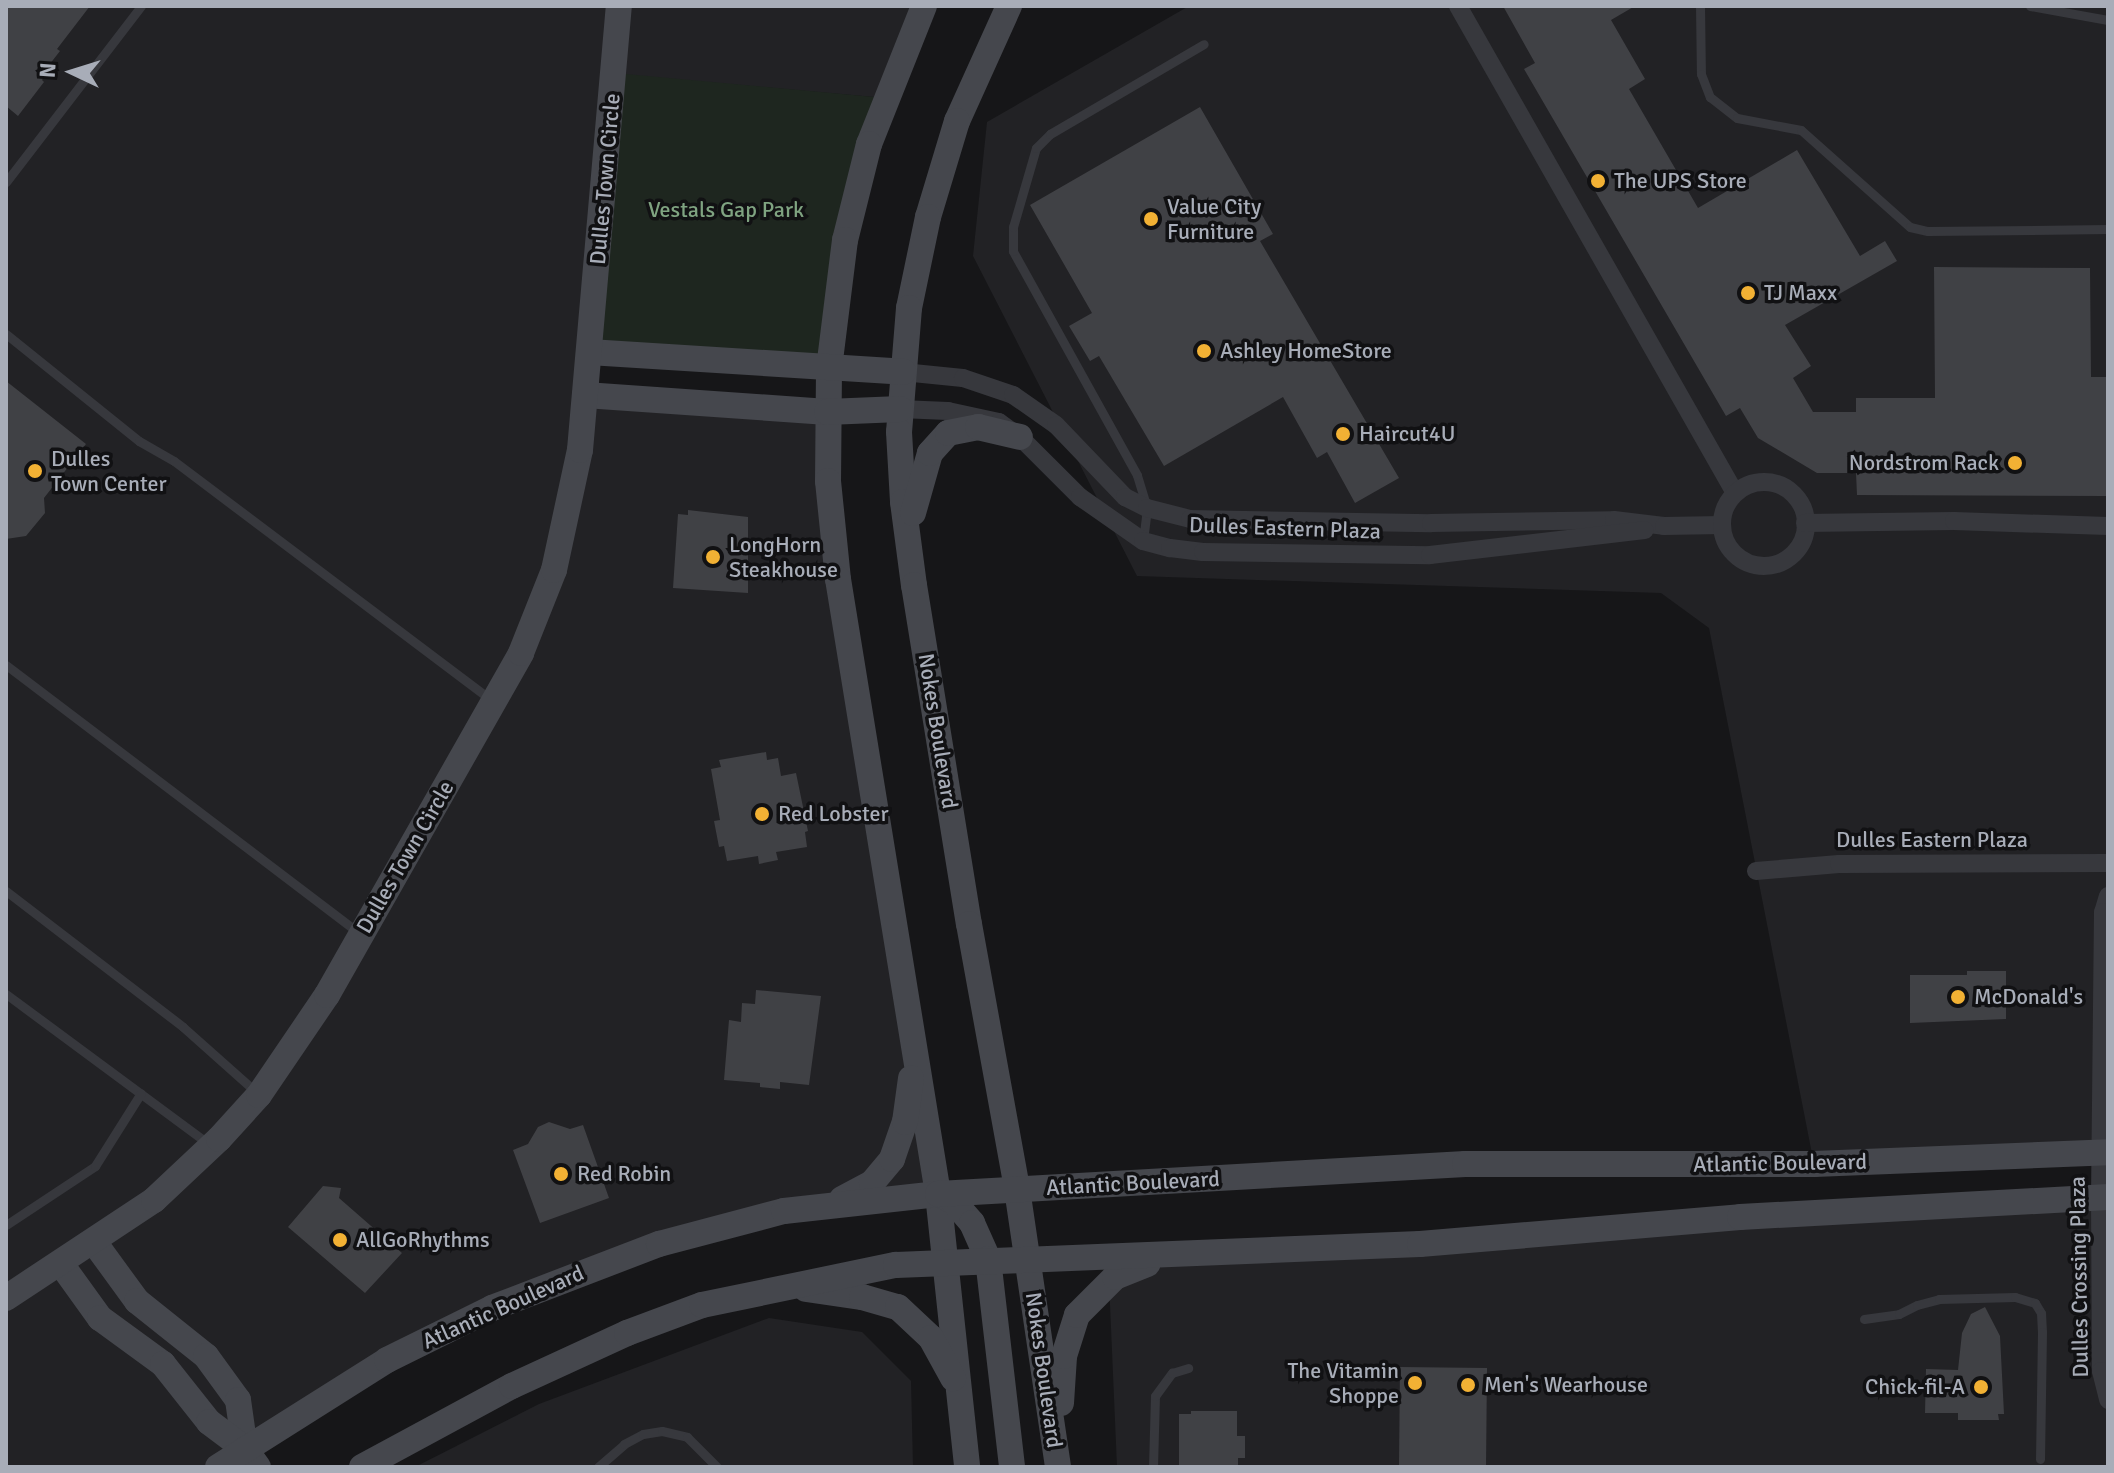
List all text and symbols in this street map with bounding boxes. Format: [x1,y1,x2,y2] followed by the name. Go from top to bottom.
[32,32,112,112] north arrow
[34,62,62,79] text: N
[584,92,626,266] street label: Dulles Town Circle
[1614,168,1747,194] place label: The UPS Store
[1589,172,1607,190] marker: The UPS Store
[1167,193,1261,244] place label: Value City Furniture
[648,197,804,223] park label: Vestals Gap Park
[1142,210,1160,228] marker: Value City Furniture
[1764,280,1837,306] place label: TJ Maxx
[1739,284,1757,302] marker: TJ Maxx
[1220,338,1392,364] place label: Ashley HomeStore
[1195,342,1213,360] marker: Ashley HomeStore
[1359,421,1455,447] place label: Haircut4U
[1334,425,1352,443] marker: Haircut4U
[51,445,167,496] place label: Dulles Town Center
[1849,450,1999,476] place label: Nordstrom Rack
[2006,454,2024,472] marker: Nordstrom Rack
[26,462,44,480] marker: Dulles Town Center
[1189,511,1381,545] street label: Dulles Eastern Plaza
[729,531,838,582] place label: LongHorn Steakhouse
[704,548,722,566] marker: LongHorn Steakhouse
[913,651,963,811] street label: Nokes Boulevard
[351,776,459,938] street label: Dulles Town Circle
[778,801,889,827] place label: Red Lobster
[753,805,771,823] marker: Red Lobster
[1836,827,2028,853] street label: Dulles Eastern Plaza
[1974,984,2083,1010] place label: McDonald's
[1949,988,1967,1006] marker: McDonald's
[1693,1148,1867,1178] street label: Atlantic Boulevard
[577,1161,671,1187] place label: Red Robin
[552,1165,570,1183] marker: Red Robin
[1045,1165,1221,1201] street label: Atlantic Boulevard
[2064,1176,2094,1378] street label: Dulles Crossing Plaza
[356,1227,490,1253] place label: AllGoRhythms
[331,1231,349,1249] marker: AllGoRhythms
[418,1260,588,1354] street label: Atlantic Boulevard
[1020,1290,1068,1450] street label: Nokes Boulevard
[1288,1357,1399,1408] place label: The Vitamin Shoppe
[1484,1372,1648,1398] place label: Men's Wearhouse
[1406,1374,1424,1392] marker: The Vitamin Shoppe
[1865,1374,1965,1400] place label: Chick-fil-A
[1459,1376,1477,1394] marker: Men's Wearhouse
[1972,1378,1990,1396] marker: Chick-fil-A

